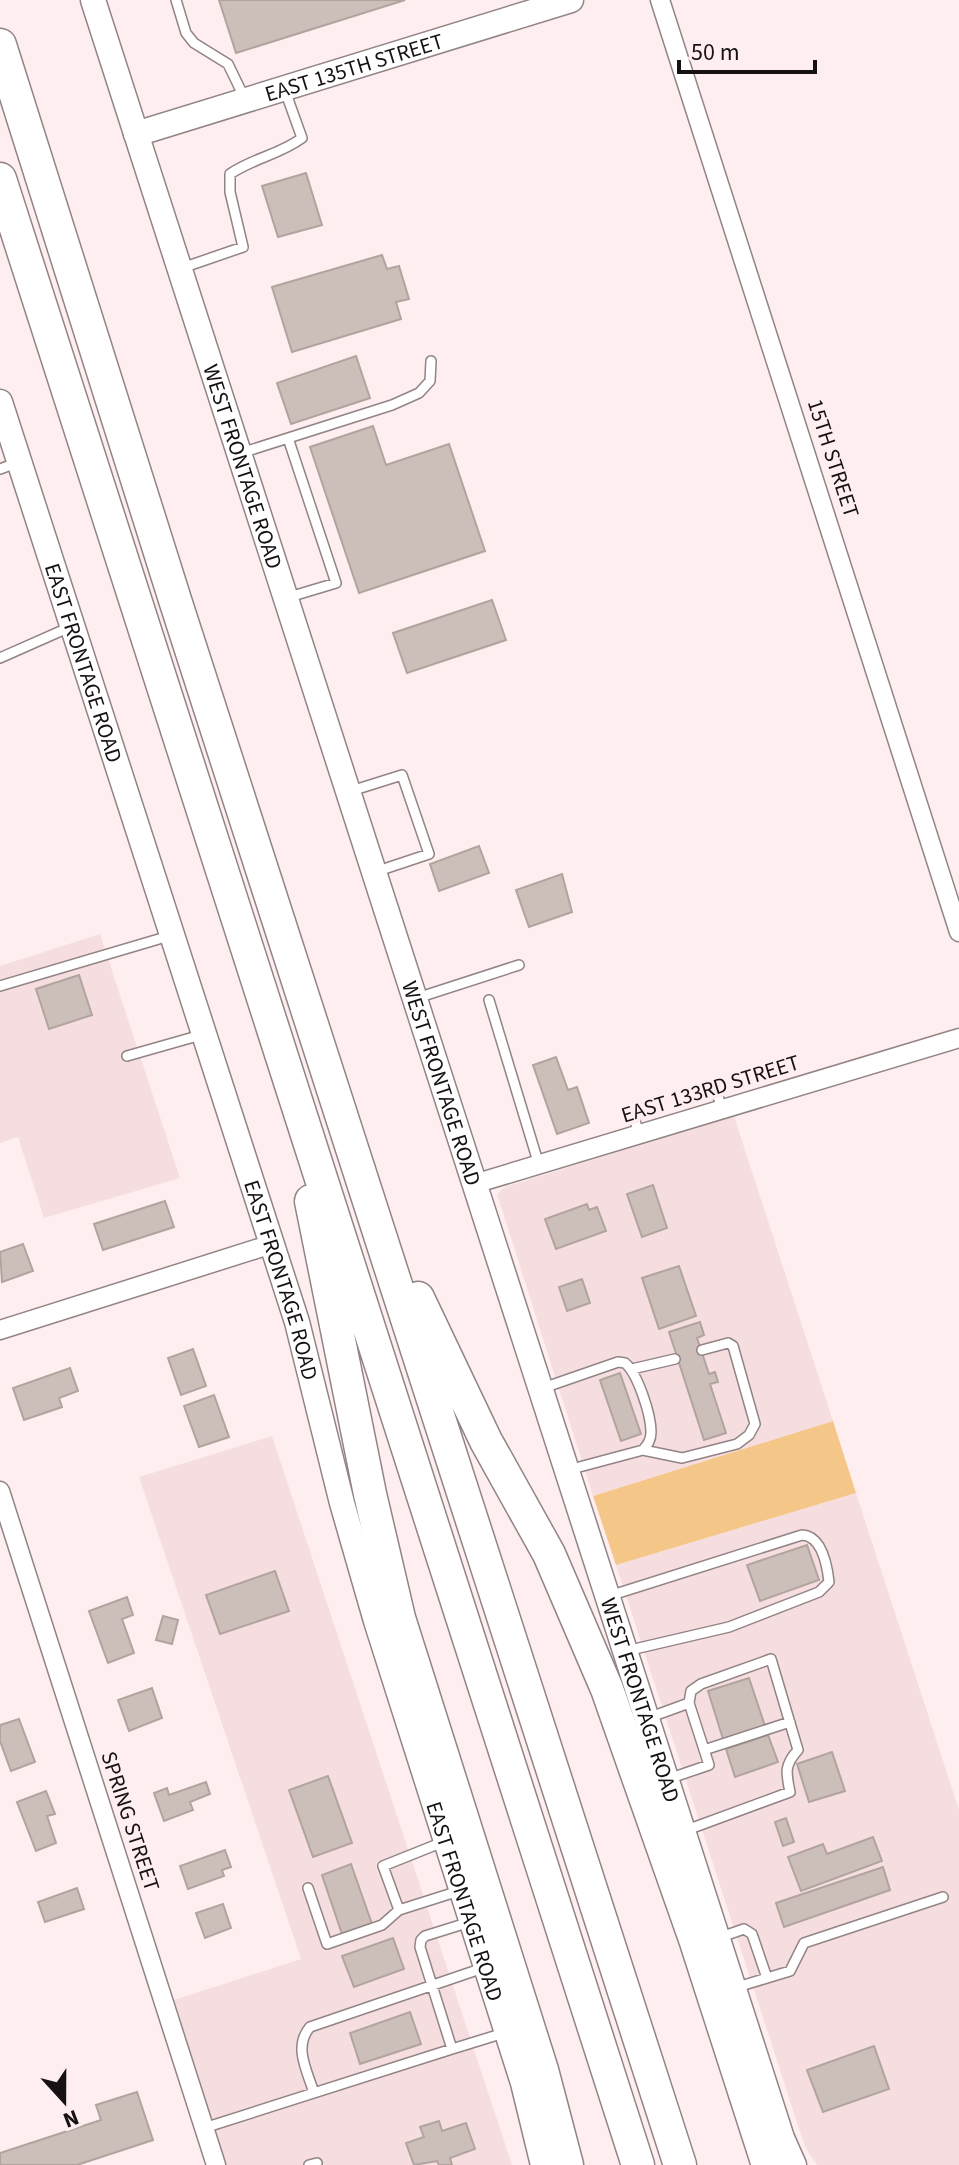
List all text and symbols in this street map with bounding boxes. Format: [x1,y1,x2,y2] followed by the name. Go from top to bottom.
[679,24,815,74] scale bar
[261,25,448,110] street label: EAST 135TH STREET
[691,35,740,70] text: 50 m
[194,360,290,573] street label: WEST FRONTAGE ROAD
[799,395,867,522] street label: 15TH STREET
[36,559,130,767] street label: EAST FRONTAGE ROAD
[393,977,489,1190] street label: WEST FRONTAGE ROAD
[617,1047,804,1131] street label: EAST 133RD STREET
[235,1176,326,1384] street label: EAST FRONTAGE ROAD
[592,1594,688,1807] street label: WEST FRONTAGE ROAD
[92,1747,168,1896] street label: SPRING STREET
[417,1797,511,2005] street label: EAST FRONTAGE ROAD
[24,2061,104,2141] north arrow
[58,2101,83,2136] text: N

